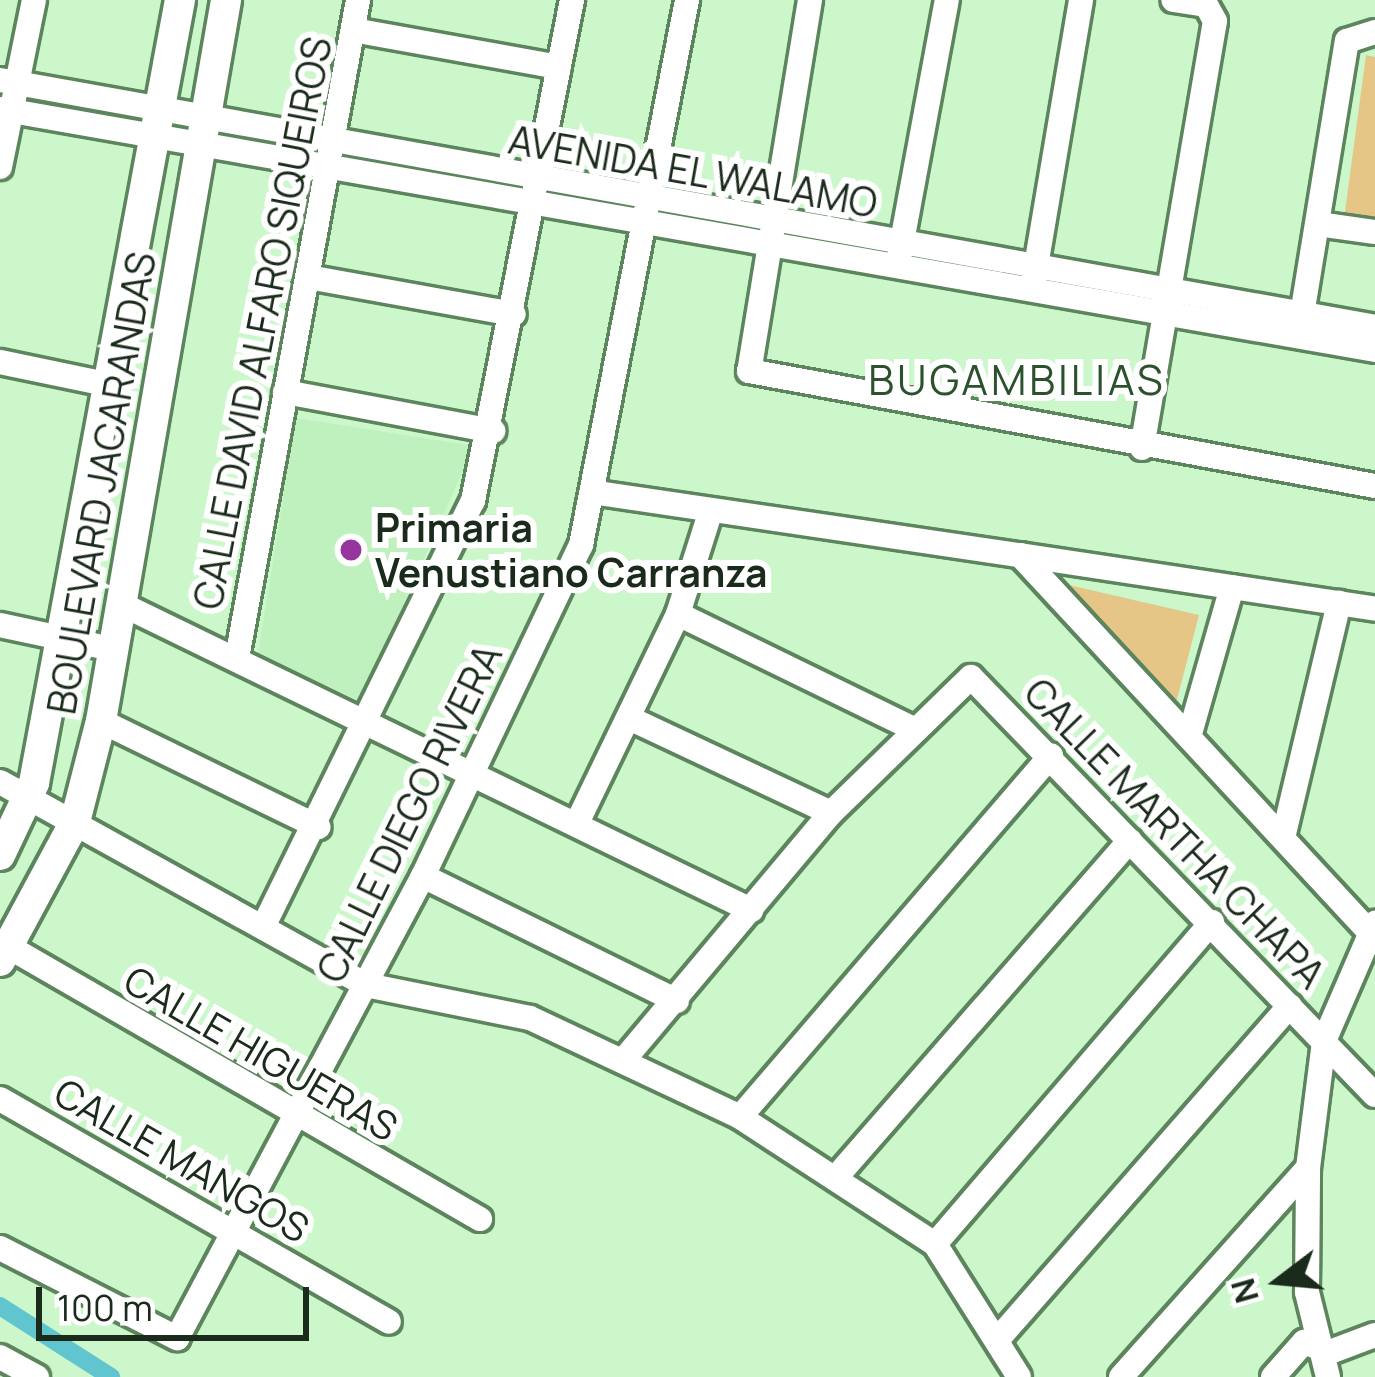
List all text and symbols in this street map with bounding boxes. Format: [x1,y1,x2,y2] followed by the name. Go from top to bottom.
[184,33,340,613] street label: CALLE DAVID ALFARO SIQUEIROS
[504,115,882,227] street label: AVENIDA EL WALAMO
[37,248,165,718] street label: BOULEVARD JACARANDAS
[868,354,1166,404] district label: BUGAMBILIAS
[375,505,768,596] place label: Primaria Venustiano Carranza
[338,537,364,563] marker: Primaria Venustiano Carranza
[307,636,511,990] street label: CALLE DIEGO RIVERA
[1015,669,1335,997] street label: CALLE MARTHA CHAPA
[116,956,406,1150] street label: CALLE HIGUERAS
[47,1068,317,1252] street label: CALLE MANGOS
[1219,1221,1339,1341] north arrow
[42,1263,315,1337] scale bar
[1219,1273,1269,1309] text: N
[57,1283,153,1332] text: 100 m

